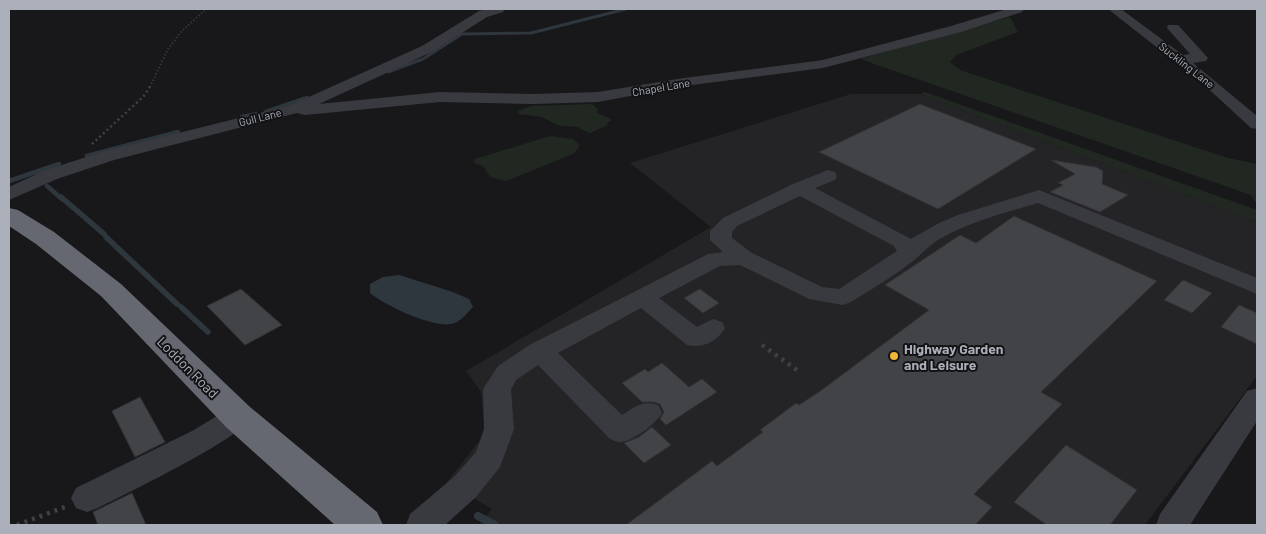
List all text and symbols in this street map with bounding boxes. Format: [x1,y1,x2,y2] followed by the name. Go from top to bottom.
[1157,39,1217,91] street label: Suckling Lane
[631,76,691,98] street label: Chapel Lane
[237,105,283,129] street label: Gull Lane
[154,333,222,401] street label: Loddon Road
[904,340,1003,373] place label: Highway Garden and Leisure
[888,350,900,362] marker: Highway Garden and Leisure

